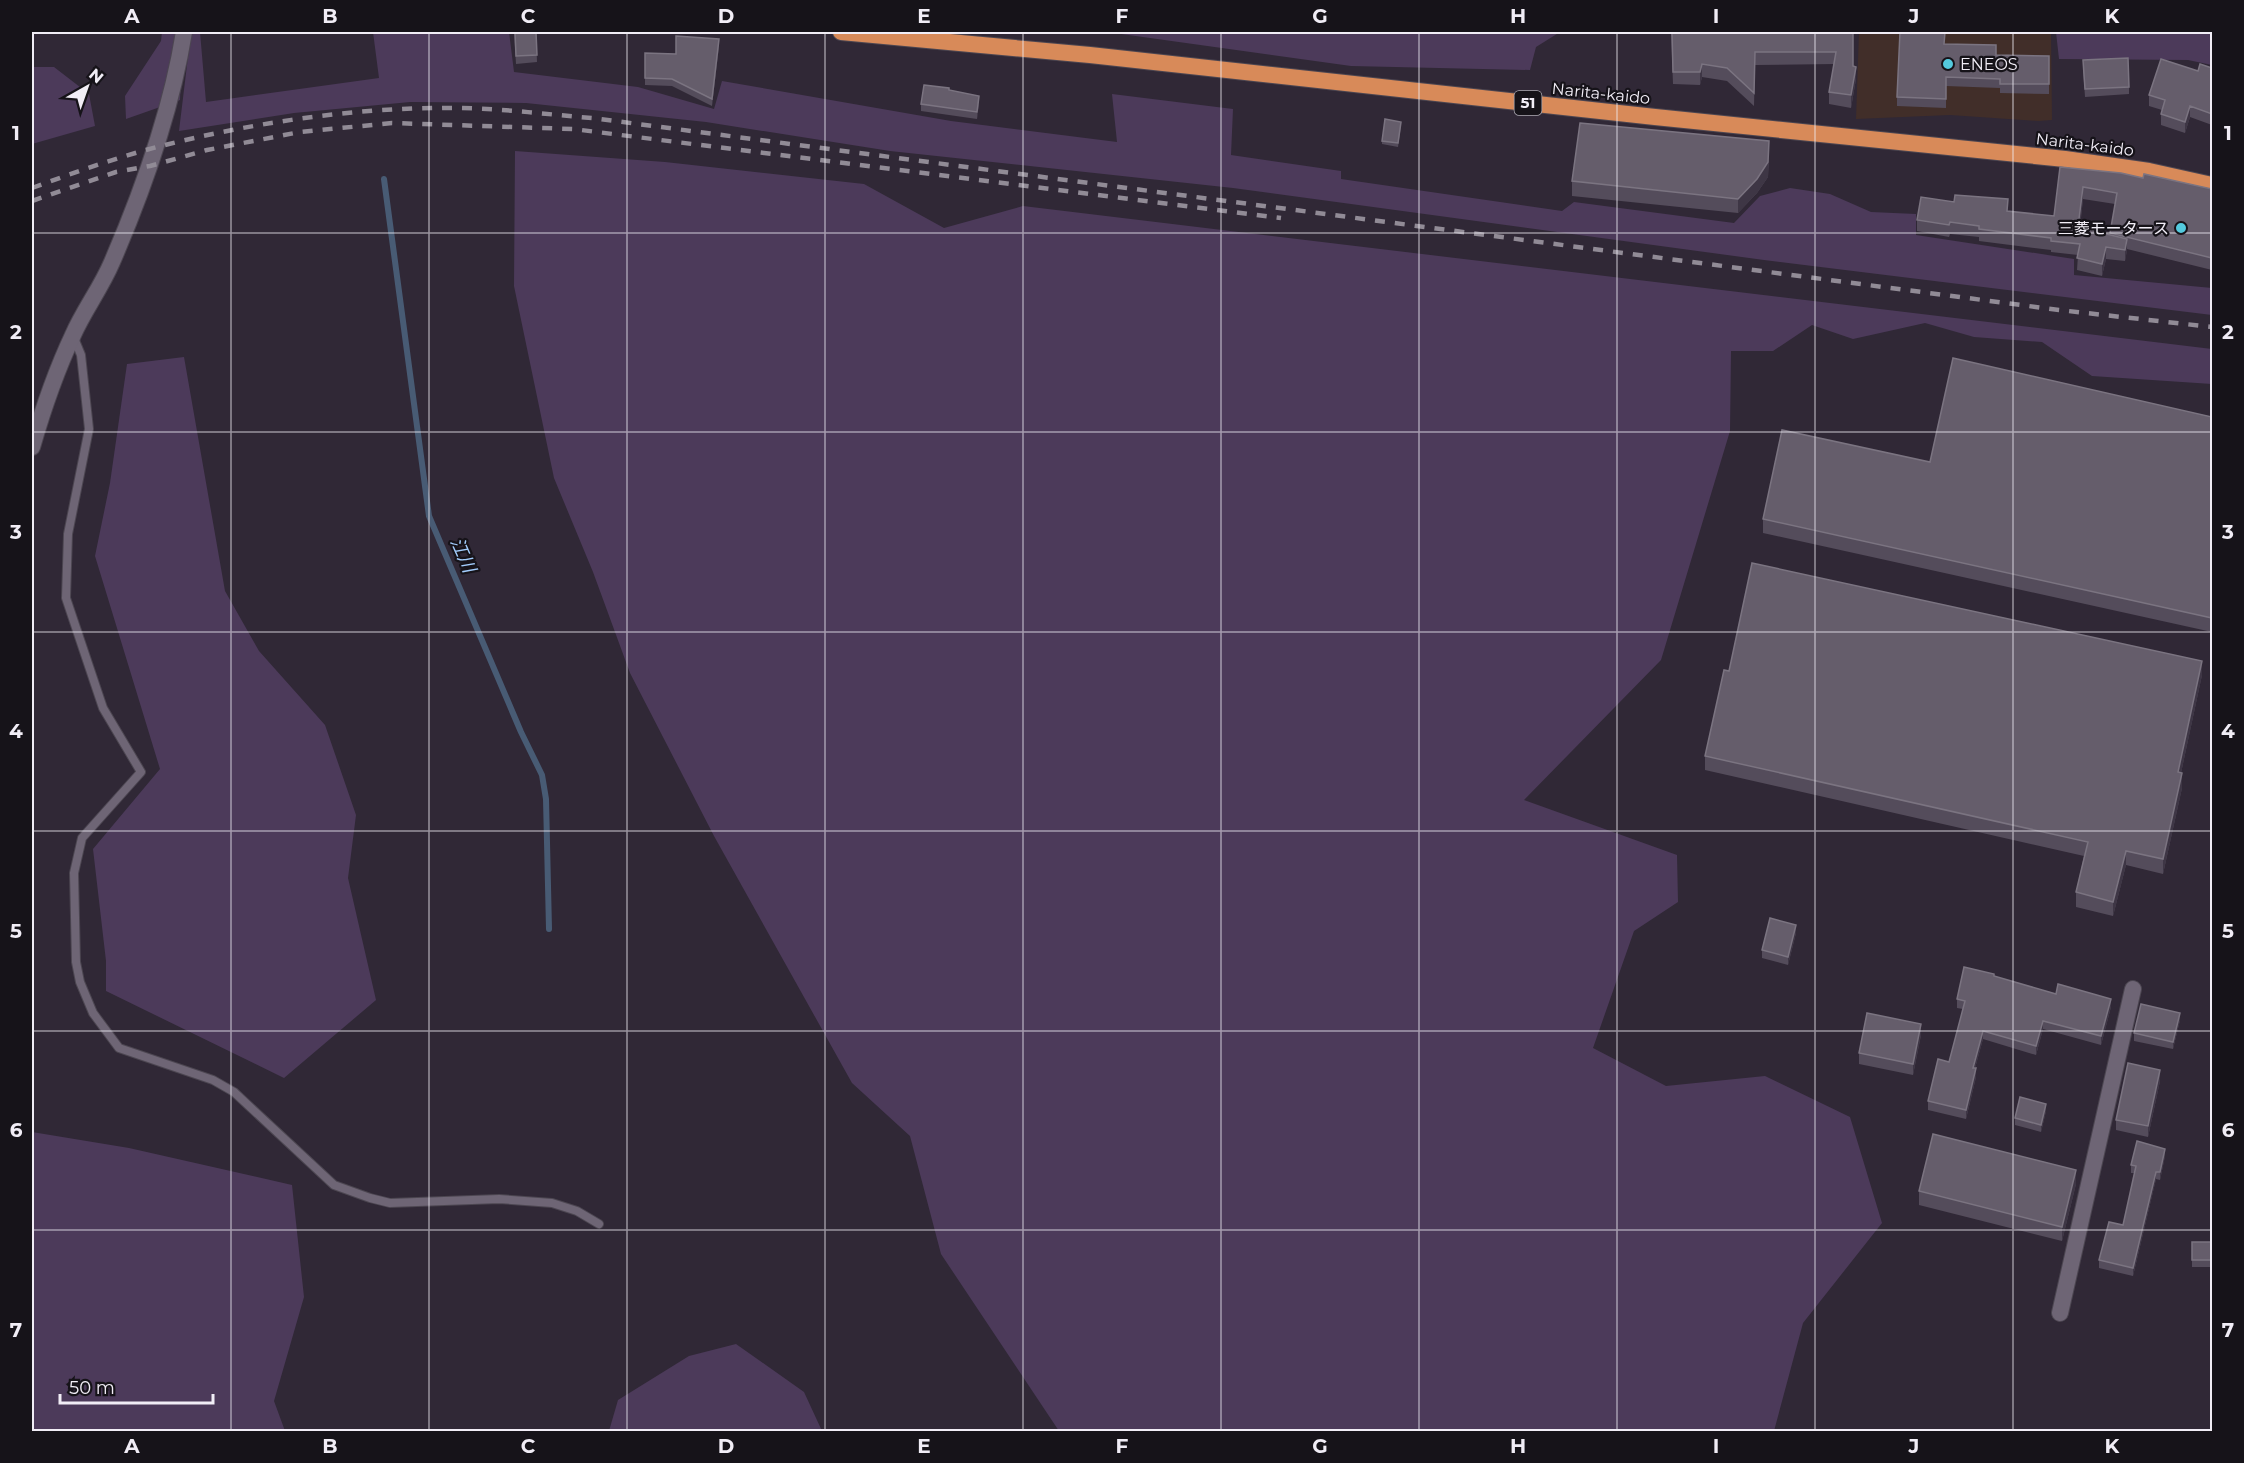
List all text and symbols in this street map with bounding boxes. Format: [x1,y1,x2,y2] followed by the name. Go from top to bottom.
[123,4,140,28] text: A
[322,4,338,28] text: B
[521,4,536,28] text: C
[718,4,734,28] text: D
[917,4,931,28] text: E
[1116,4,1129,28] text: F
[1312,4,1328,28] text: G
[1510,4,1526,28] text: H
[1713,4,1719,28] text: I
[1908,4,1919,28] text: J
[2105,4,2121,28] text: K
[1960,55,2018,74] place label: ENEOS
[57,57,117,117] north arrow
[1941,57,1955,71] marker: ENEOS
[85,64,107,87] text: N
[1551,79,1651,108] street label: Narita-kaido
[1514,91,1541,115] road number: 51
[12,121,20,145] text: 1
[2224,121,2232,145] text: 1
[2035,129,2135,160] street label: Narita-kaido
[2058,219,2169,238] place label: 三菱モータース
[2174,221,2188,235] marker: 三菱モータース
[10,320,22,344] text: 2
[2222,320,2234,344] text: 2
[9,520,22,544] text: 3
[2221,520,2234,544] text: 3
[446,534,481,578] water label: 江川
[9,719,23,743] text: 4
[2221,719,2235,743] text: 4
[10,919,22,943] text: 5
[2222,919,2234,943] text: 5
[10,1118,23,1142] text: 6
[2222,1118,2235,1142] text: 6
[10,1318,22,1342] text: 7
[2222,1318,2234,1342] text: 7
[60,1367,213,1405] scale bar
[69,1377,115,1399] text: 50 m
[123,1434,140,1458] text: A
[322,1434,338,1458] text: B
[521,1434,536,1458] text: C
[718,1434,734,1458] text: D
[917,1434,931,1458] text: E
[1116,1434,1129,1458] text: F
[1312,1434,1328,1458] text: G
[1510,1434,1526,1458] text: H
[1713,1434,1719,1458] text: I
[1908,1434,1919,1458] text: J
[2105,1434,2121,1458] text: K

